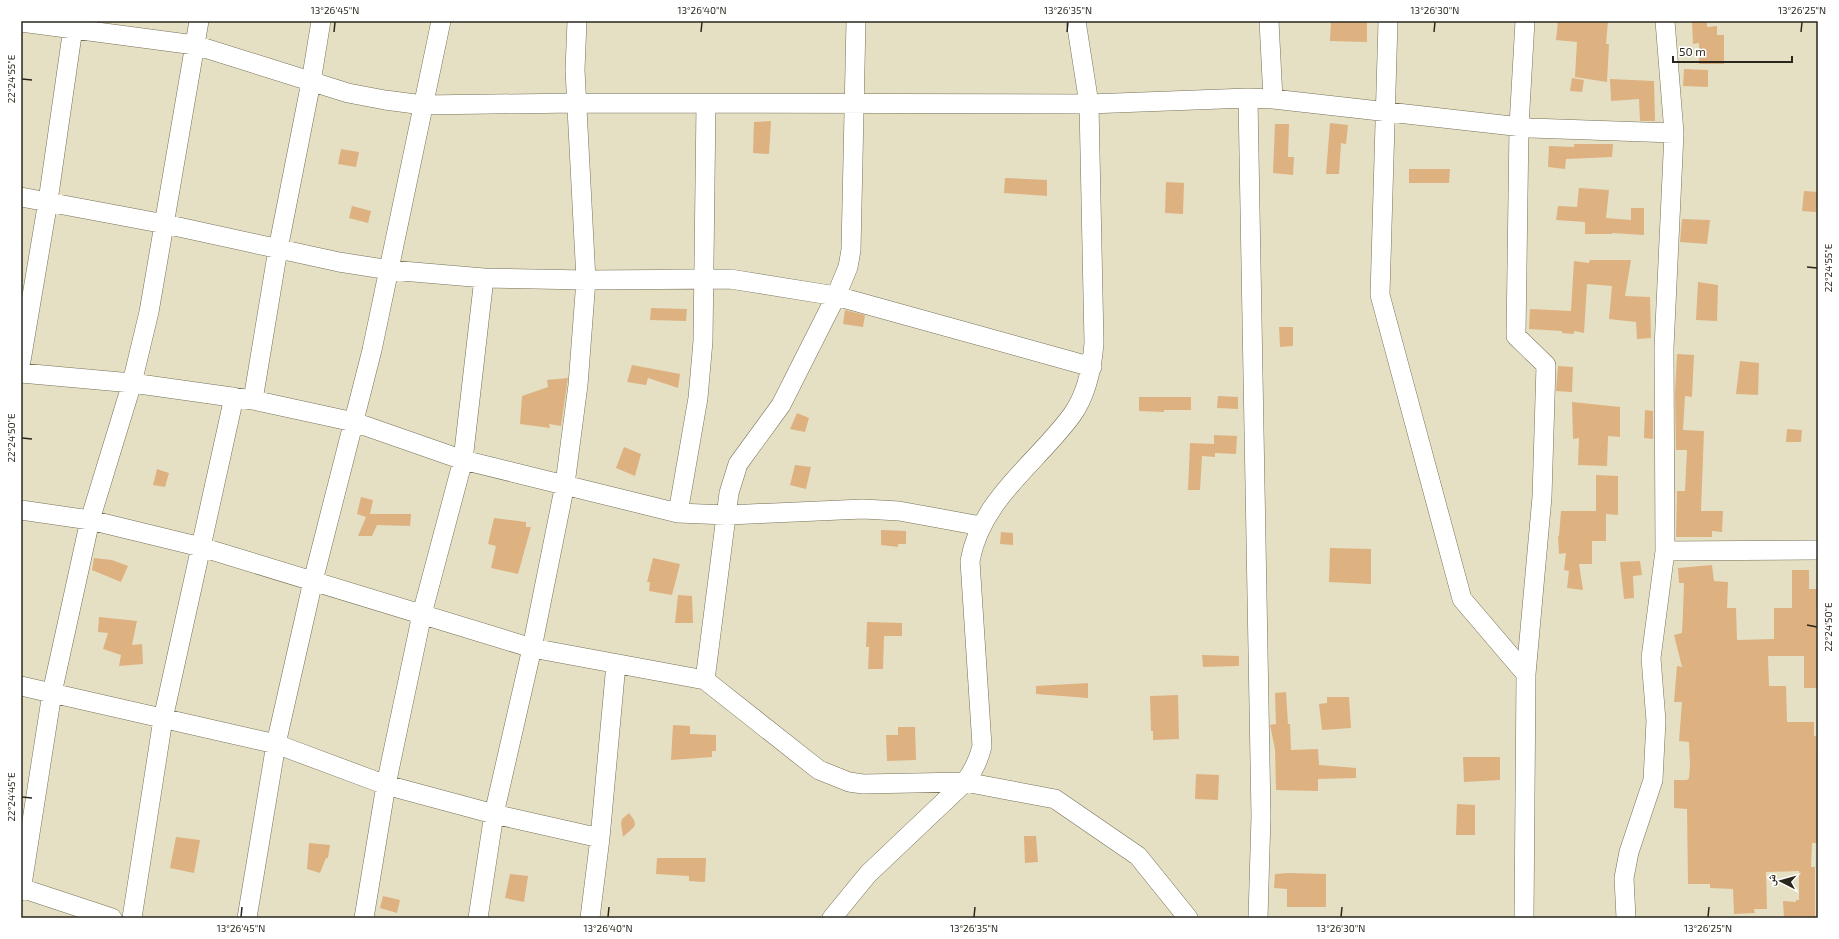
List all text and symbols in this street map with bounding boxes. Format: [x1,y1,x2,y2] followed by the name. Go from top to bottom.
[311,4,359,16] text: 13°26'45"N
[677,4,727,16] text: 13°26'40"N
[1044,4,1092,16] text: 13°26'35"N
[1411,4,1459,16] text: 13°26'30"N
[1778,4,1826,16] text: 13°26'25"N
[1673,38,1792,64] scale bar
[1679,44,1706,58] text: 50 m
[5,54,17,103] text: 22°24'55"E
[1822,243,1834,292] text: 22°24'55"E
[5,413,17,463] text: 22°24'50"E
[1822,602,1834,652] text: 22°24'50"E
[5,772,17,822] text: 22°24'45"E
[1761,861,1801,901] north arrow
[1763,873,1780,887] text: ش
[217,922,265,934] text: 13°26'45"N
[583,922,633,934] text: 13°26'40"N
[950,922,998,934] text: 13°26'35"N
[1317,922,1365,934] text: 13°26'30"N
[1684,922,1732,934] text: 13°26'25"N

